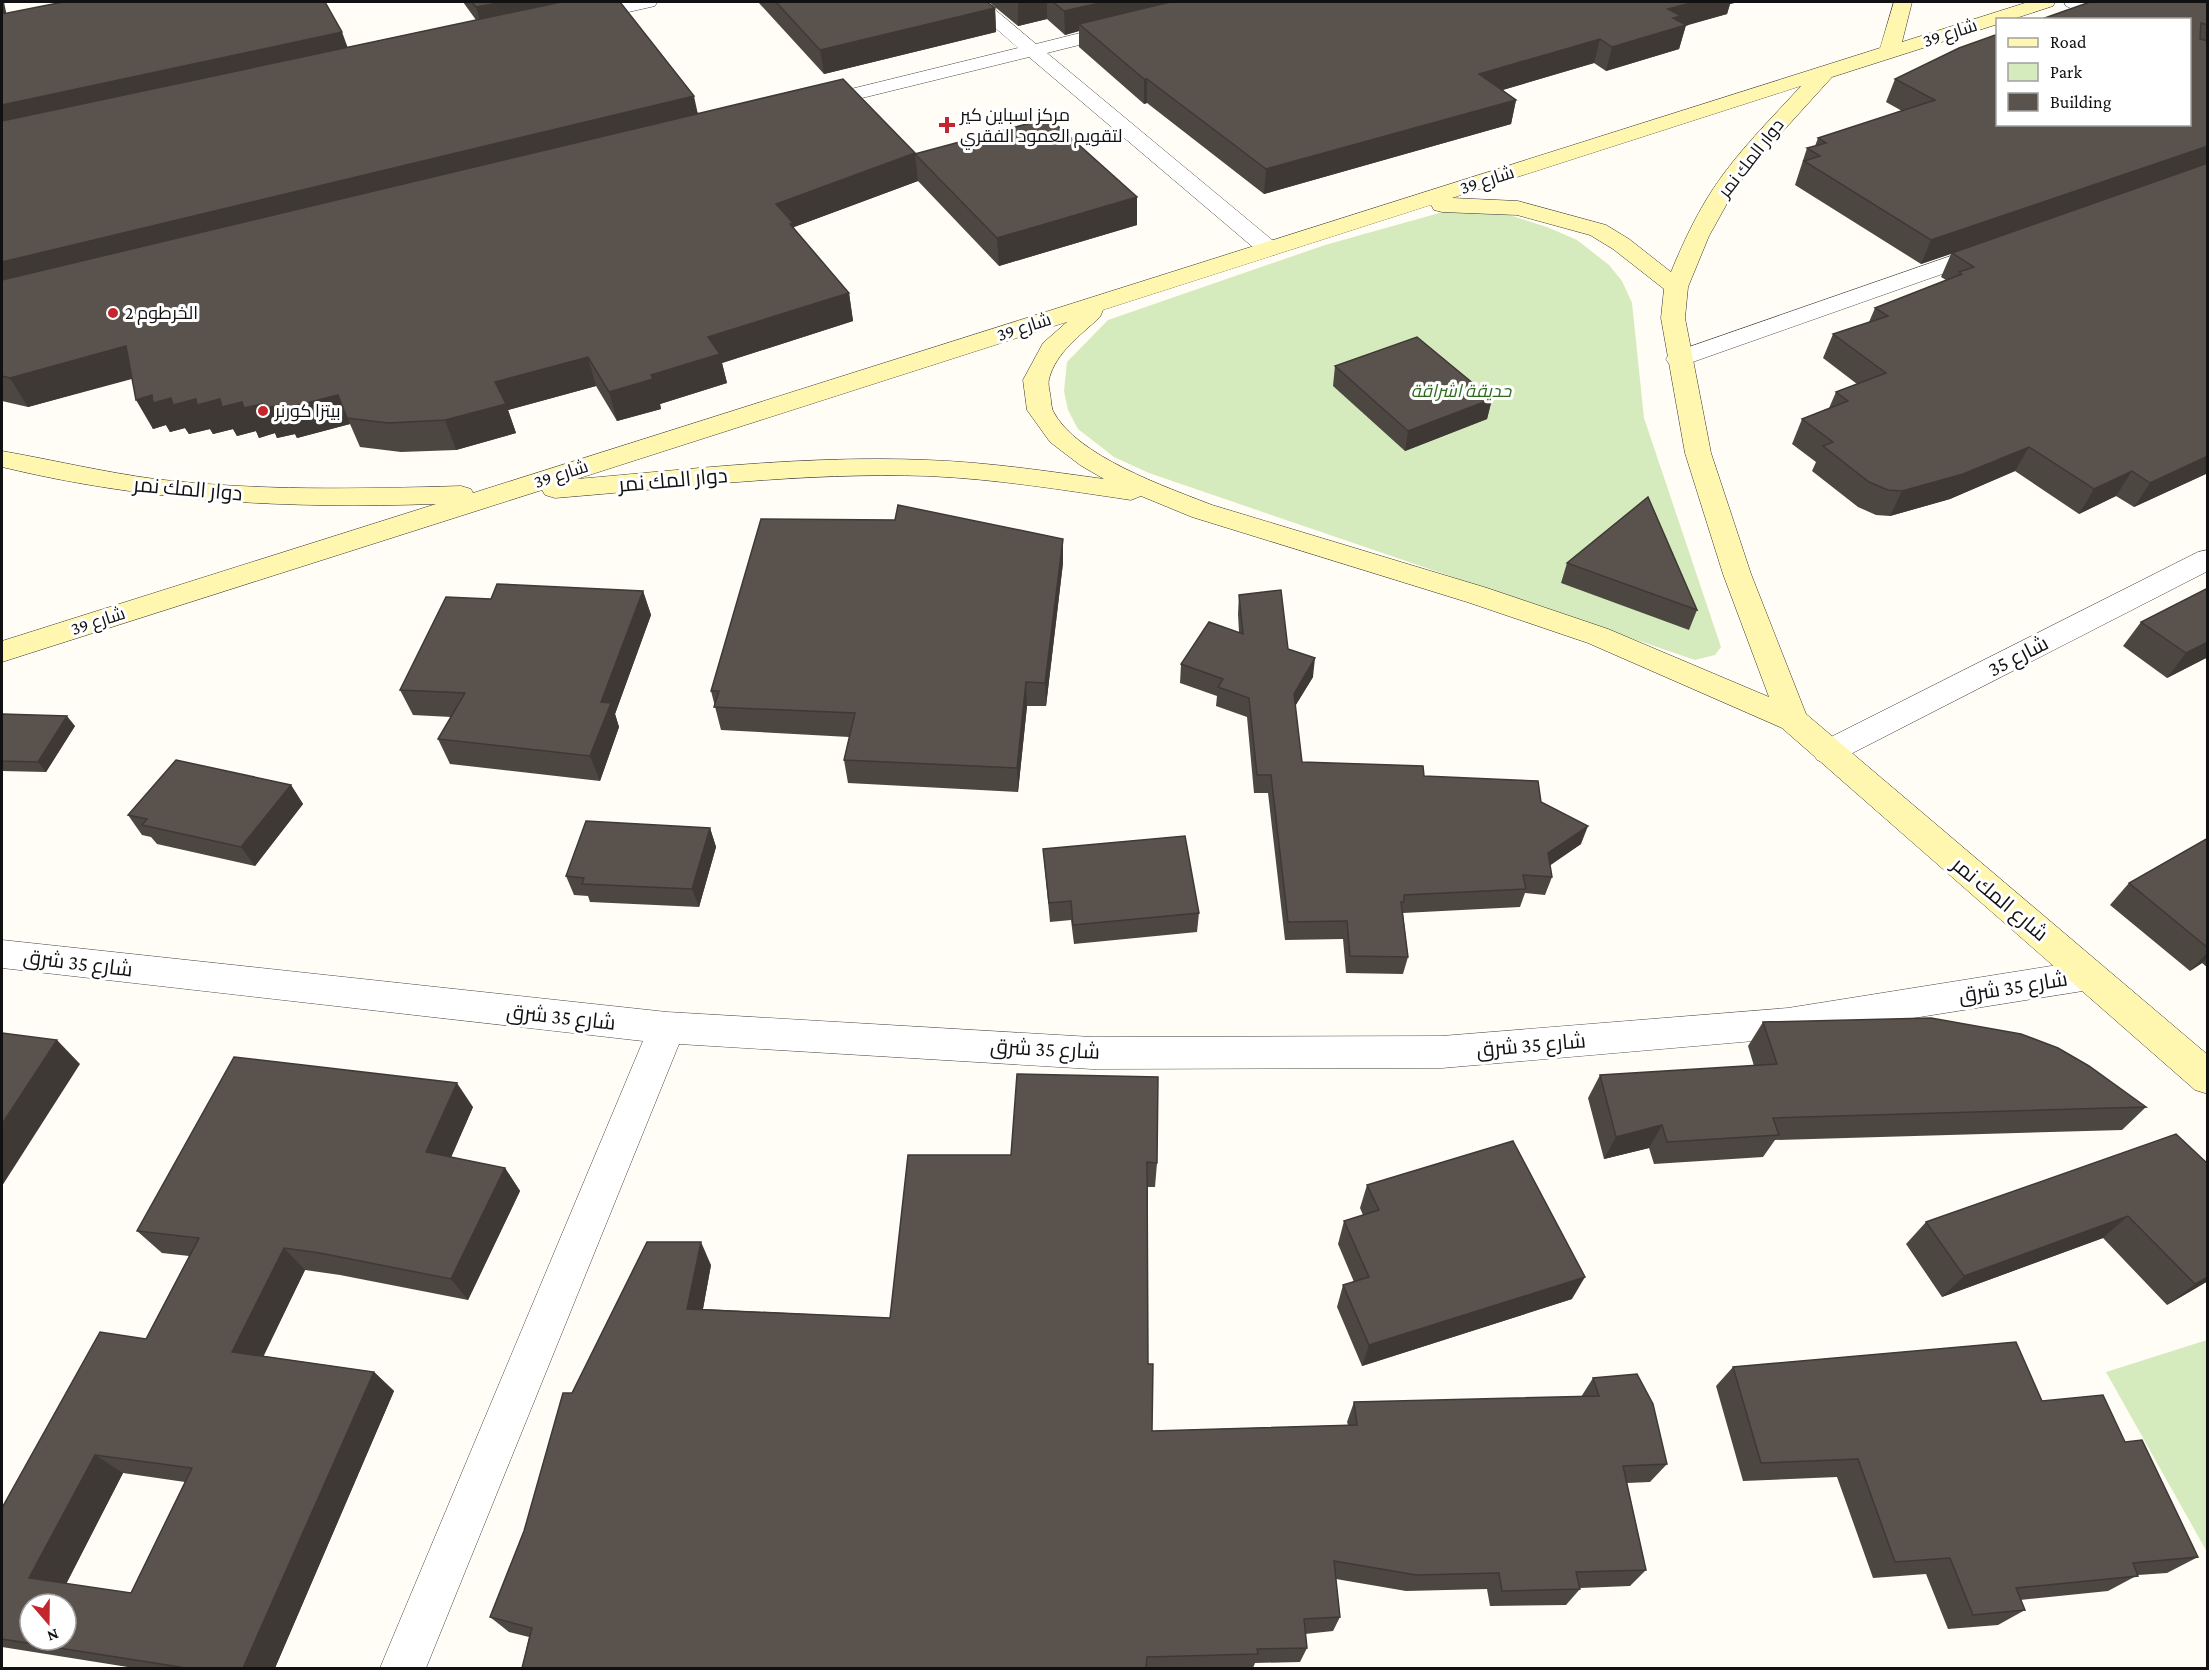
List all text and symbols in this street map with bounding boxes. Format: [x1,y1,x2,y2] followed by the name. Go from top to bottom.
[1920,15,1980,53] street label: شارع 39
[1996,18,2191,126] legend
[2050,32,2087,52] text: Road
[2050,62,2082,82] text: Park
[2050,92,2112,112] text: Building
[959,105,1122,150] place label: مركز اسباين كير لتقويم العمود الفقري
[1714,115,1789,203] street label: دوار المك نمر
[938,116,956,134] marker: مركز اسباين كير لتقويم العمود الفقري
[1457,162,1517,200] street label: شارع 39
[125,303,198,325] place label: الخرطوم 2
[106,306,120,320] marker: الخرطوم 2
[994,309,1054,347] street label: شارع 39
[1411,381,1512,401] park label: حديقة اشراقة
[274,401,341,422] place label: بيتزا كورنر
[256,404,270,418] marker: بيتزا كورنر
[531,456,591,494] street label: شارع 39
[616,463,729,497] street label: دوار المك نمر
[131,472,244,506] street label: دوار المك نمر
[68,603,128,641] street label: شارع 39
[1984,631,2053,683] street label: شارع 35
[1945,851,2053,947] street label: شارع المك نمر
[22,944,134,984] street label: شارع 35 شرق
[1957,967,2069,1009] street label: شارع 35 شرق
[505,999,617,1037] street label: شارع 35 شرق
[1475,1028,1587,1064] street label: شارع 35 شرق
[989,1034,1100,1066] street label: شارع 35 شرق
[18,1592,78,1652] north arrow
[45,1626,61,1646] text: N

